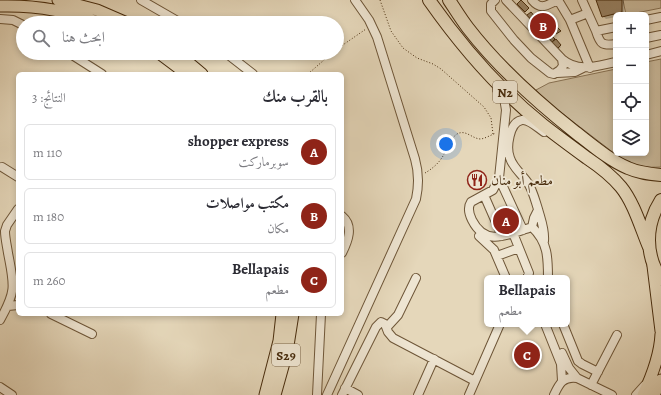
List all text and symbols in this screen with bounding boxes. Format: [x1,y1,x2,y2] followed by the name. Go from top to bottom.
[530,11,556,41] pin: B
[613,12,649,156] map controls
[613,12,649,48] button: +
[16,16,344,60] search box
[30,27,52,49] icon: search
[62,27,105,47] text: ابحث هنا
[613,48,649,84] button: −
[493,81,517,103] road number: N2
[613,84,649,120] button: locate
[262,85,328,108] text: بالقرب منك
[32,89,66,106] text: النتائج: 3
[613,120,649,156] button: layers
[188,131,289,151] text: shopper express
[436,134,456,154] your location
[33,144,62,161] text: 110 m
[310,144,318,161] text: A
[239,153,289,170] text: سوبرماركت
[466,169,488,191] restaurant icon: مطعم أبو منان
[491,170,553,194] place label: مطعم أبو منان
[206,193,289,213] text: مكتب مواصلات
[493,206,519,236] pin: A
[33,208,64,225] text: 180 m
[310,208,318,225] text: B
[267,220,289,237] text: مكان
[232,259,289,279] text: Bellapais
[33,272,66,289] text: 260 m
[310,272,318,289] text: C
[484,275,570,327] popup
[498,280,556,300] text: Bellapais
[265,281,289,298] text: مطعم
[498,302,522,319] text: مطعم
[514,340,540,370] pin: C
[272,344,300,366] road number: S29

